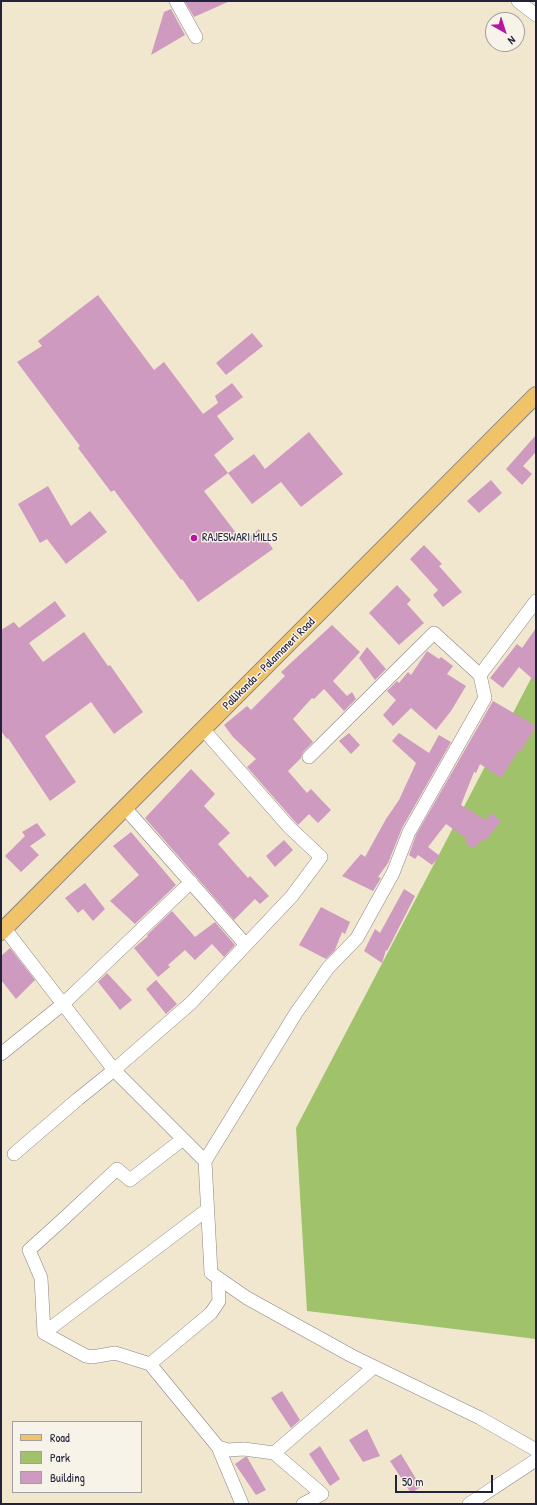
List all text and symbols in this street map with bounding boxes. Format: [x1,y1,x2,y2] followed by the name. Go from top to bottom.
[485,12,525,52] north arrow
[505,33,519,48] text: N
[202,531,277,545] place label: RAJESWARI MILLS
[189,533,199,543] marker: RAJESWARI MILLS
[220,615,318,713] street label: Pallikonda - Palamaneri Road
[12,1421,142,1493] legend
[50,1429,70,1446] text: Road
[50,1449,70,1466] text: Park
[397,1467,495,1493] scale bar
[50,1469,85,1486] text: Building
[402,1473,423,1490] text: 50 m

